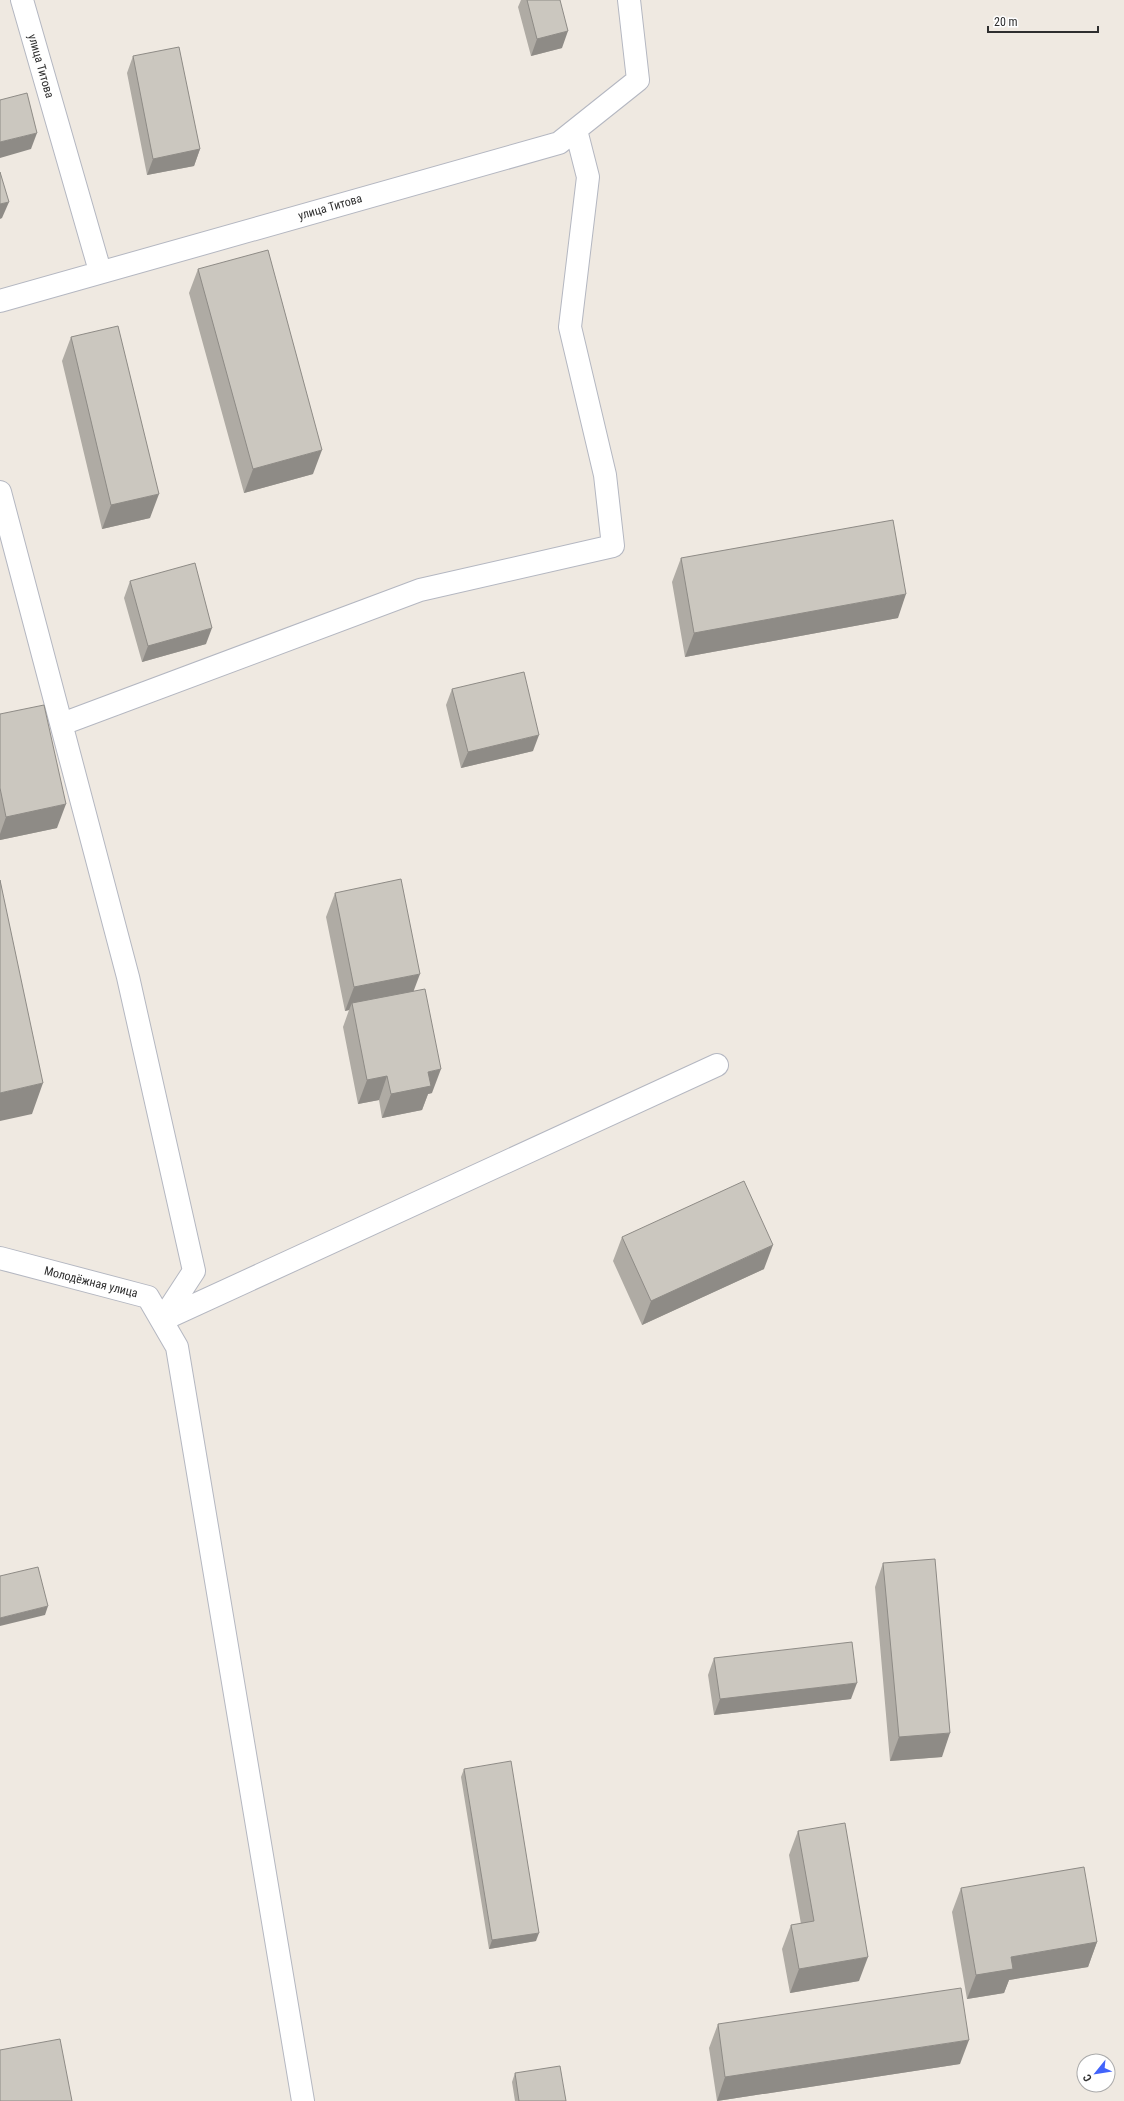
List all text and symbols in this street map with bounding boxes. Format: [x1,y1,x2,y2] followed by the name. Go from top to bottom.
[988,8,1098,34] scale bar
[994,15,1018,29] text: 20 m
[25,32,57,100] street label: улица Титова
[296,191,364,223] street label: улица Титова
[43,1264,140,1300] street label: Молодёжная улица
[1076,2053,1116,2093] north arrow
[1081,2072,1095,2084] text: С

